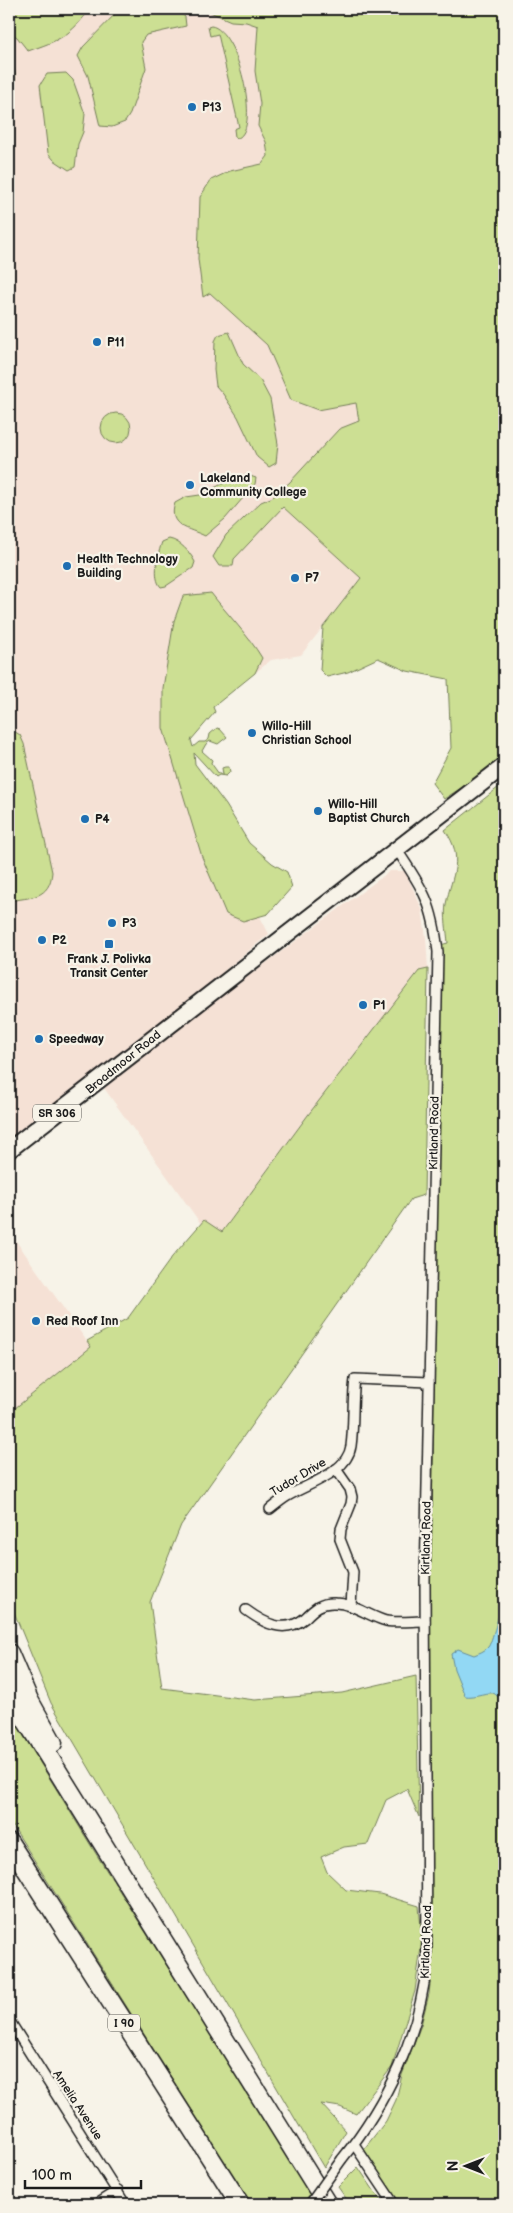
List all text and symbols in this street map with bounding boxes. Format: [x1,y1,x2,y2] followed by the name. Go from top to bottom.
[202,100,222,115] place label: P13
[186,101,198,113] marker: P13
[107,335,125,350] place label: P11
[91,336,103,348] marker: P11
[200,471,307,500] place label: Lakeland Community College
[184,479,196,491] marker: Lakeland Community College
[77,552,178,581] place label: Health Technology Building
[61,560,73,572] marker: Health Technology Building
[305,571,320,586] place label: P7
[289,572,301,584] marker: P7
[262,719,352,748] place label: Willo-Hill Christian School
[246,727,258,739] marker: Willo-Hill Christian School
[328,797,410,826] place label: Willo-Hill Baptist Church
[312,805,324,817] marker: Willo-Hill Baptist Church
[95,812,110,827] place label: P4
[79,813,91,825] marker: P4
[122,916,137,931] place label: P3
[106,917,118,929] marker: P3
[52,933,68,948] place label: P2
[36,934,48,946] marker: P2
[103,938,115,950] marker: Frank J. Polivka Transit Center
[67,952,151,981] place label: Frank J. Polivka Transit Center
[373,998,386,1013] place label: P1
[357,999,369,1011] marker: P1
[82,1027,164,1097] street label: Broadmoor Road
[49,1032,104,1047] place label: Speedway
[33,1033,45,1045] marker: Speedway
[426,1096,443,1170] street label: Kirtland Road
[33,1104,81,1122] road number: SR 306
[46,1314,119,1329] place label: Red Roof Inn
[30,1315,42,1327] marker: Red Roof Inn
[268,1455,329,1500] street label: Tudor Drive
[418,1501,435,1575] street label: Kirtland Road
[418,1905,435,1979] street label: Kirtland Road
[108,2015,140,2032] road number: I 90
[49,2068,106,2143] street label: Amelia Avenue
[440,2140,490,2190] north arrow
[25,2158,141,2190] scale bar
[445,2161,462,2171] text: N
[32,2166,72,2185] text: 100 m

